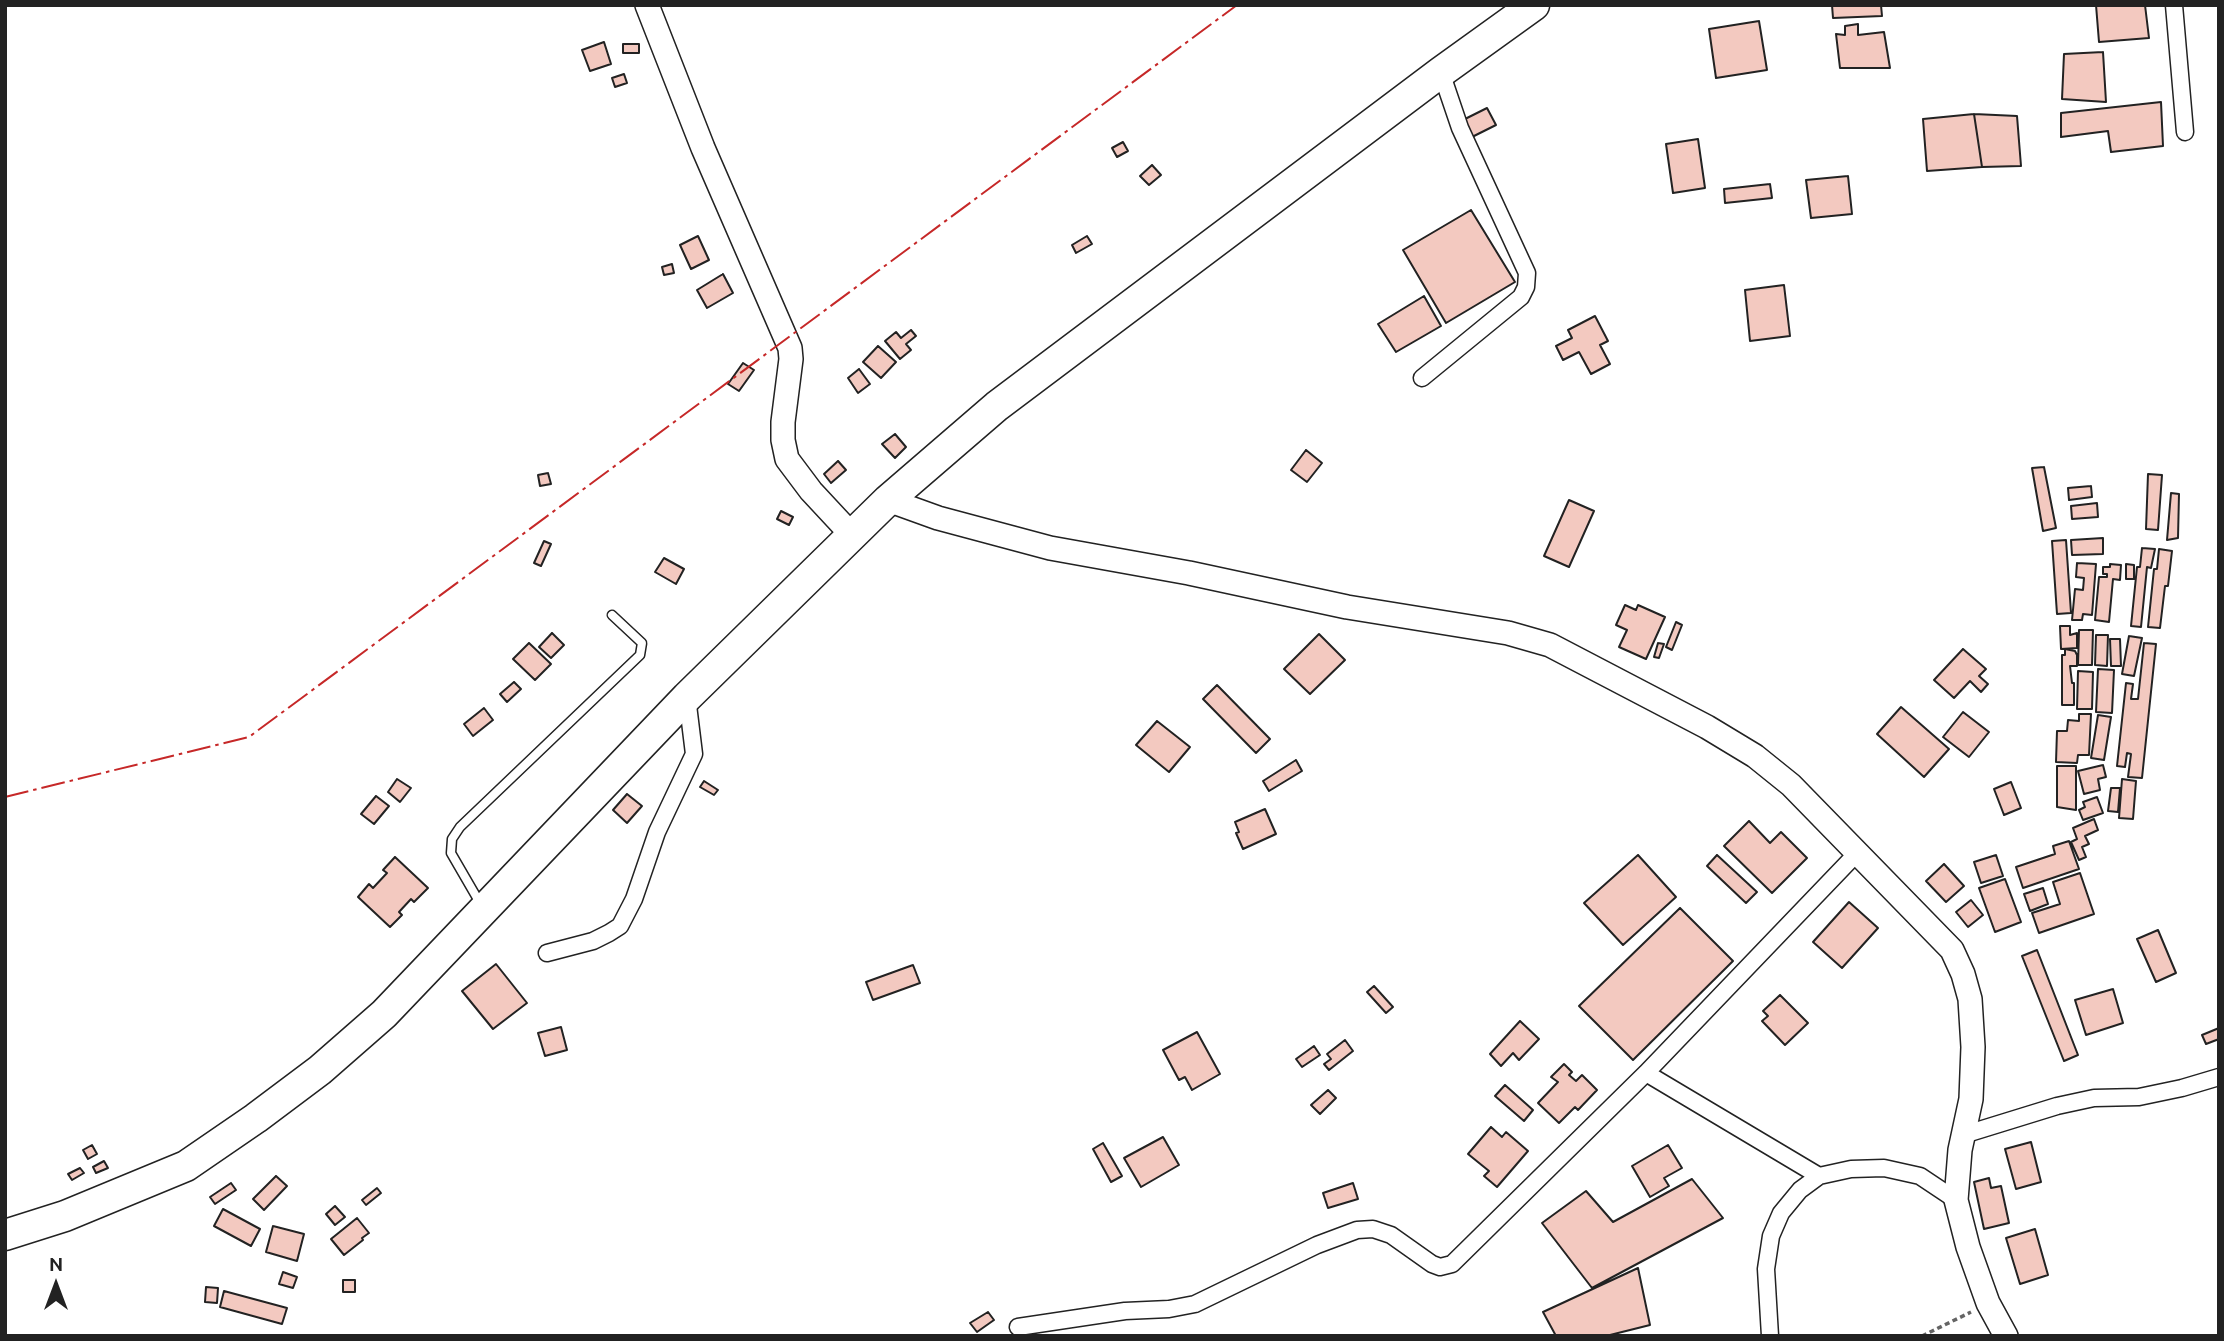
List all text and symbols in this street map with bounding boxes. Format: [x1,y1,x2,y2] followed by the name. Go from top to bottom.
[21,1250,91,1320] north arrow
[49,1253,63,1275] text: N

